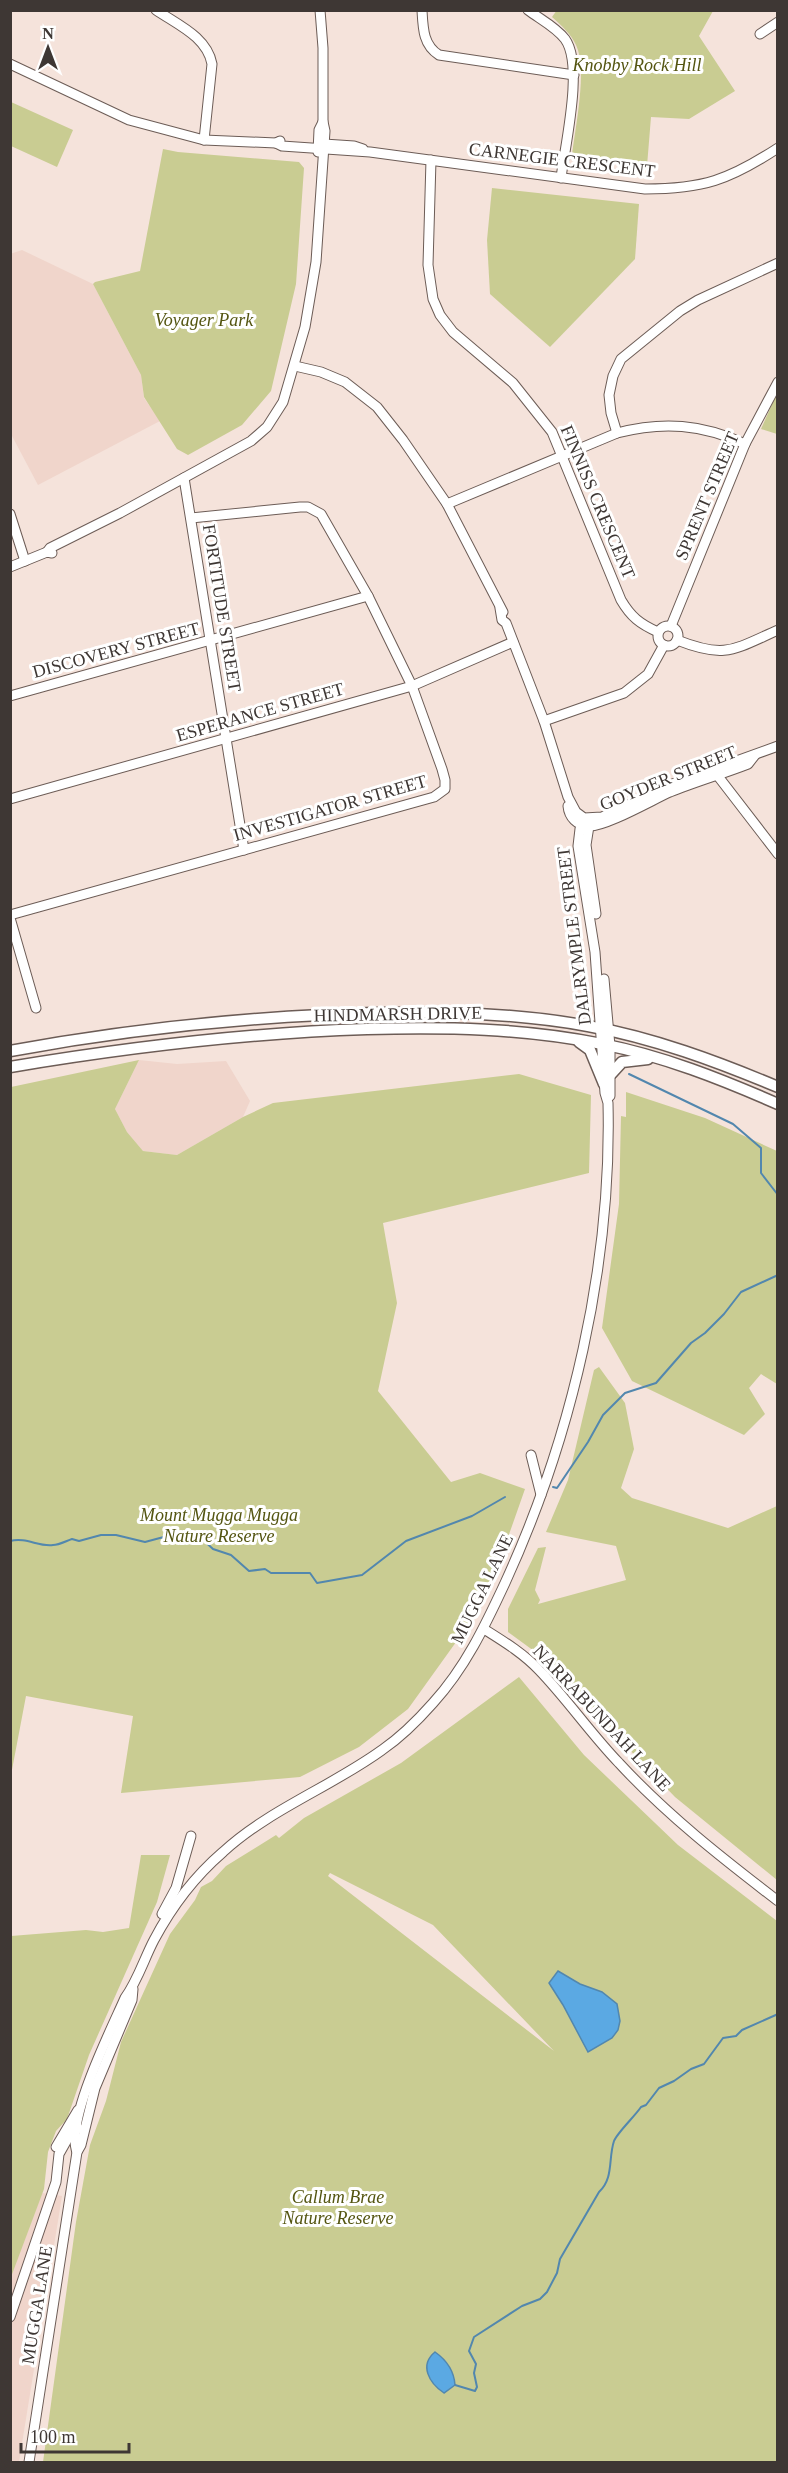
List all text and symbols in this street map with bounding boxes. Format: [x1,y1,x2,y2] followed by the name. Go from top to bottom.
[18,18,78,78] north arrow
[42,25,54,42] text: N
[572,55,701,75] park label: Knobby Rock Hill
[468,139,656,181] street label: CARNEGIE CRESCENT
[155,310,254,330] park label: Voyager Park
[557,422,639,582] street label: FINNISS CRESCENT
[671,429,743,563] street label: SPRENT STREET
[199,523,245,693] street label: FORTITUDE STREET
[30,618,202,682] street label: DISCOVERY STREET
[174,678,346,746] street label: ESPERANCE STREET
[597,741,739,815] street label: GOYDER STREET
[231,771,429,845] street label: INVESTIGATOR STREET
[553,846,595,1026] street label: DALRYMPLE STREET
[314,1003,482,1025] street label: HINDMARSH DRIVE
[139,1505,298,1546] park label: Mount Mugga Mugga Nature Reserve
[447,1531,517,1647] street label: MUGGA LANE
[529,1641,675,1795] street label: NARRABUNDAH LANE
[282,2187,393,2228] park label: Callum Brae Nature Reserve
[18,2244,56,2366] street label: MUGGA LANE
[21,2416,129,2454] scale bar
[30,2427,76,2447] text: 100 m

